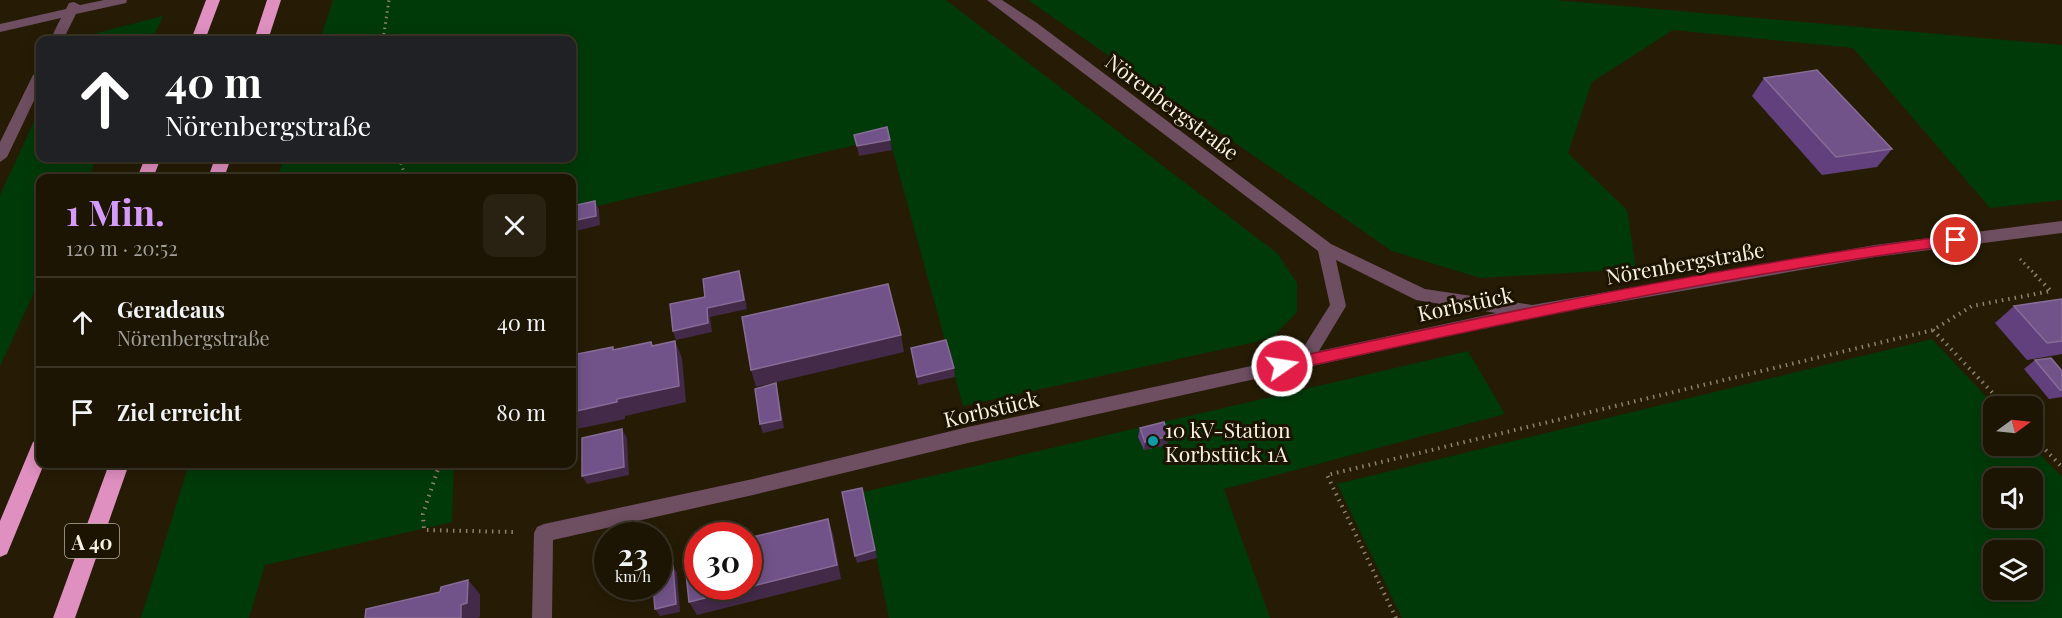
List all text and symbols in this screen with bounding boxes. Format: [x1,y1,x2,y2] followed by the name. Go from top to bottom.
[1101,47,1245,165] street label: Nörenbergstraße
[165,53,262,109] text: 40 m
[66,60,144,138] icon: ahead
[165,107,371,143] text: Nörenbergstraße
[66,187,165,235] text: 1 Min.
[483,194,546,257] button: close
[1930,214,1981,265] pin
[1939,223,1972,256] icon: arrive
[66,234,178,261] text: 120 m · 20:52
[1604,234,1766,290] street label: Nörenbergstraße
[1415,279,1516,327] street label: Korbstück
[117,294,225,324] text: Geradeaus
[66,306,99,339] icon: ahead
[497,307,546,337] text: 40 m
[117,324,270,351] text: Nörenbergstraße
[1250,334,1314,398] position arrow
[941,383,1042,433] street label: Korbstück
[66,396,99,429] icon: arrive
[1983,396,2043,456] north arrow
[1983,396,2043,600] map controls
[117,397,241,427] text: Ziel erreicht
[496,397,546,427] text: 80 m
[1165,415,1291,467] place label: 10 kV-Station Korbstück 1A
[1146,434,1160,448] marker: 10 kV-Station Korbstück 1A
[1983,468,2043,528] button: sound
[684,522,762,600] speed limit sign: 30
[65,524,119,558] road number: A 40
[618,534,648,574] text: 23
[1983,540,2043,600] button: layers
[615,566,651,586] text: km/h

